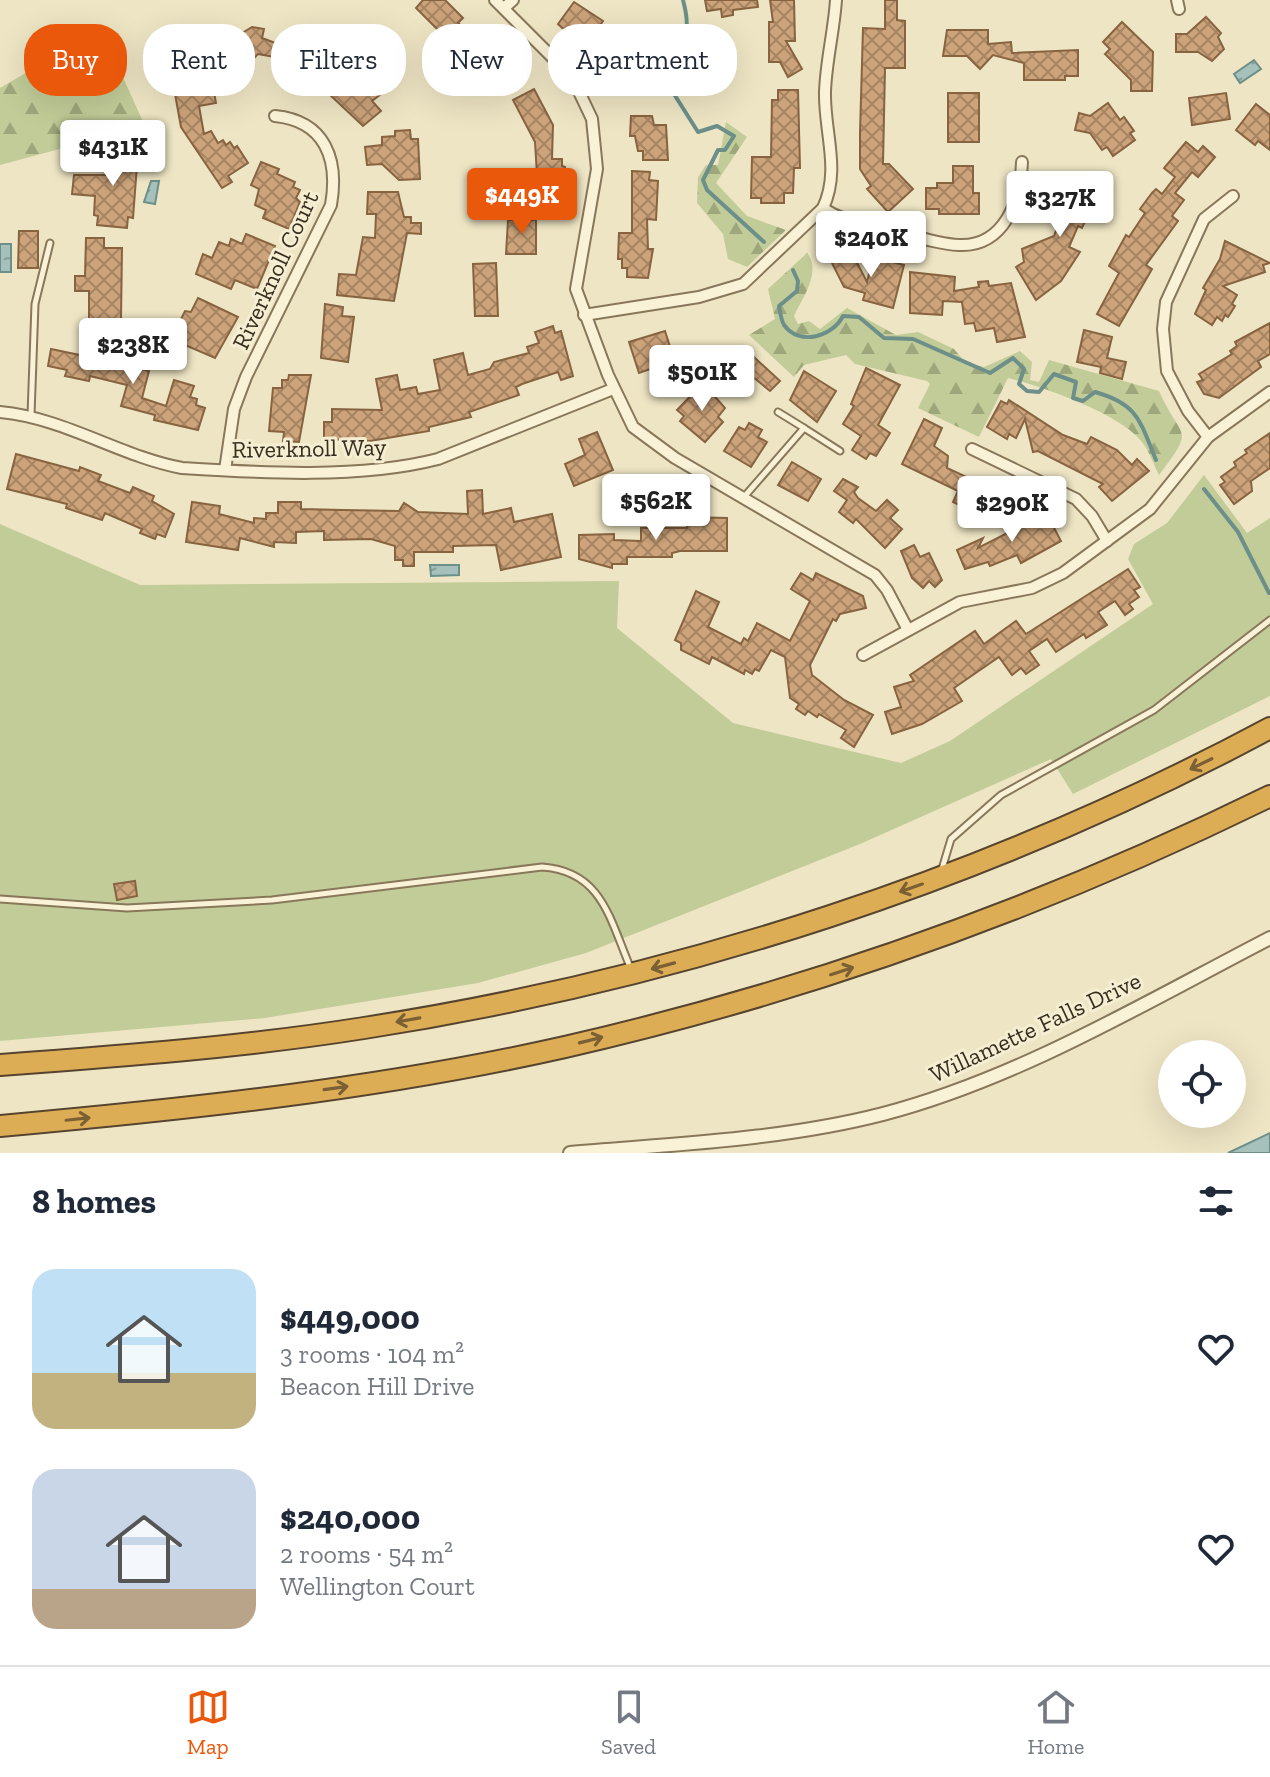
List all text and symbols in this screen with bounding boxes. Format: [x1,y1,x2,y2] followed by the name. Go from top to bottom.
[24,24,127,96] chip: Buy
[143,24,255,96] chip: Rent
[271,24,406,96] chip: Filters
[422,24,532,96] chip: New
[548,24,737,96] chip: Apartment
[57,120,169,188] pin: $431K
[78,130,148,162] text: $431K
[466,168,578,236] pin: $449K
[1004,171,1116,239] pin: $327K
[485,178,559,210] text: $449K
[1025,181,1095,213] text: $327K
[226,186,324,354] street label: Riverknoll Court
[815,211,927,279] pin: $240K
[834,221,908,253] text: $240K
[77,318,189,386] pin: $238K
[97,328,169,360] text: $238K
[646,345,758,413] pin: $501K
[667,355,737,387] text: $501K
[231,432,387,464] street label: Riverknoll Way
[600,474,712,542] pin: $562K
[956,476,1068,544] pin: $290K
[620,484,692,516] text: $562K
[975,486,1049,518] text: $290K
[1189,757,1213,772] one-way arrow
[899,882,923,896] one-way arrow
[650,959,676,974] one-way arrow
[828,963,854,978] one-way arrow
[925,965,1145,1089] street label: Willamette Falls Drive
[396,1014,422,1029] one-way arrow
[578,1032,604,1047] one-way arrow
[1158,1040,1246,1128] map controls
[1158,1040,1246,1128] button: locate
[323,1080,348,1095] one-way arrow
[64,1112,91,1127] one-way arrow
[1194,1179,1238,1223] icon: filters
[32,1181,156,1222] text: 8 homes
[280,1297,420,1338] text: $449,000
[96,1301,192,1397] icon: home
[1194,1327,1238,1371] icon: heart
[280,1338,464,1370] text: 3 rooms · 104 m²
[280,1370,474,1402] text: Beacon Hill Drive
[280,1497,420,1538] text: $240,000
[96,1501,192,1597] icon: home
[1194,1527,1238,1571] icon: heart
[280,1538,453,1570] text: 2 rooms · 54 m²
[280,1570,475,1602] text: Wellington Court
[186,1685,230,1760] tab: Map
[601,1685,656,1760] tab: Saved
[1028,1685,1084,1760] tab: Home

